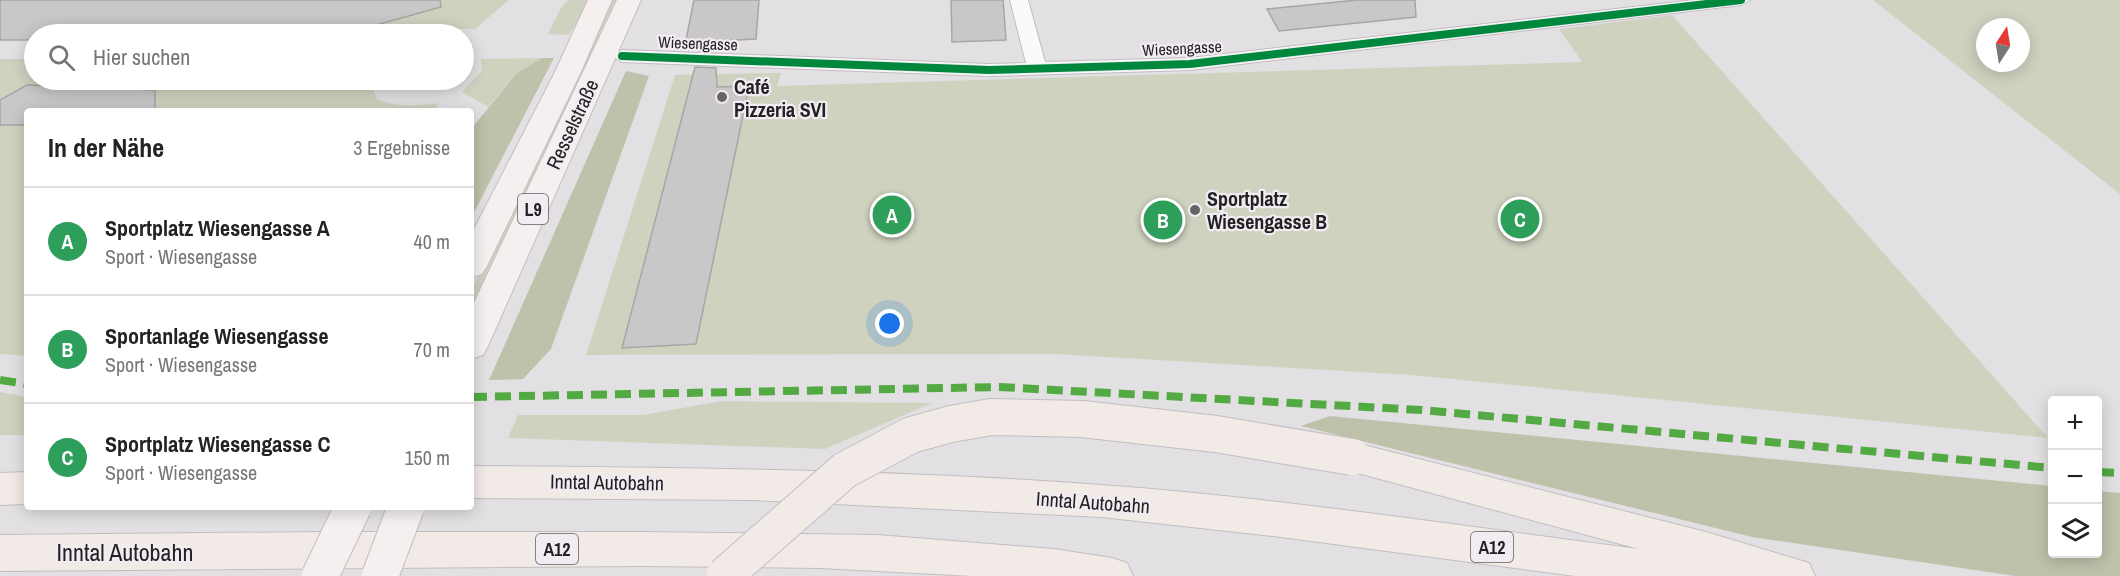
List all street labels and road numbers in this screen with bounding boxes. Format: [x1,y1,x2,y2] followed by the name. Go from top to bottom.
[658,31,738,55] street label: Wiesengasse
[1142,35,1222,61] street label: Wiesengasse
[539,75,605,173] street label: Resselstraße
[518,194,548,224] road number: L9
[550,468,664,496] street label: Inntal Autobahn
[1035,485,1151,519] street label: Inntal Autobahn
[1471,532,1513,562] road number: A12
[536,534,578,564] road number: A12
[57,536,193,568] street label: Inntal Autobahn

